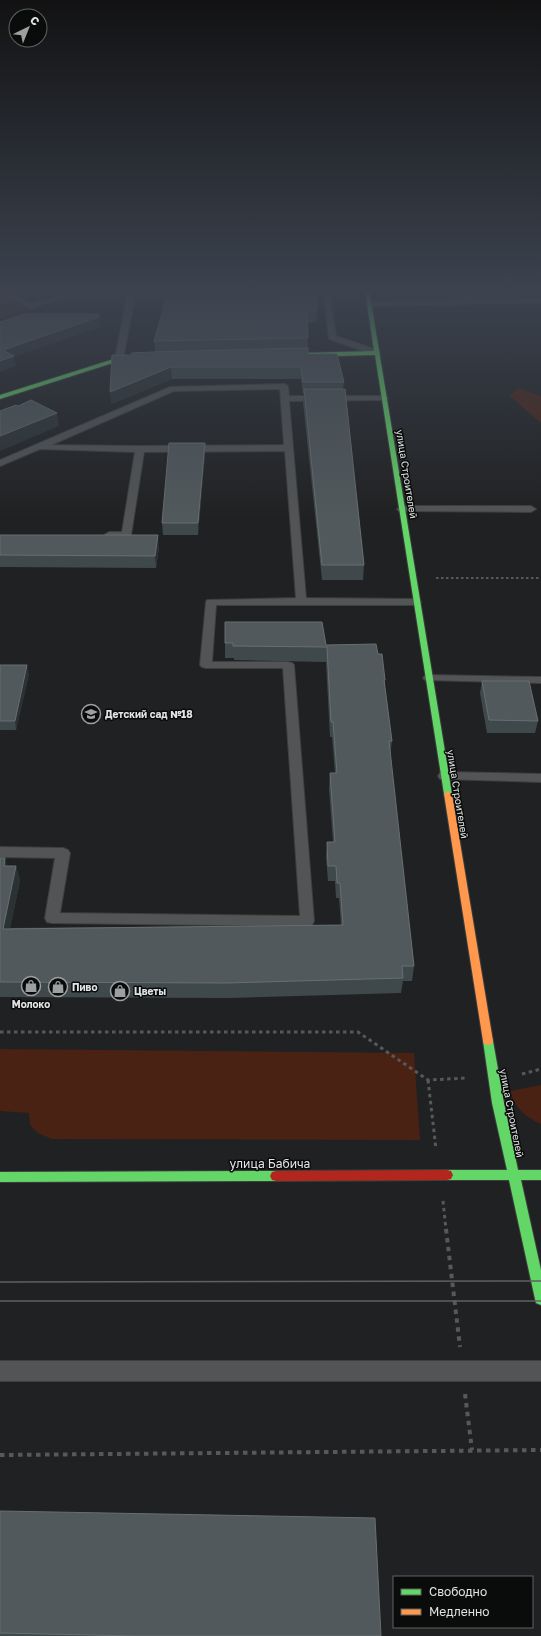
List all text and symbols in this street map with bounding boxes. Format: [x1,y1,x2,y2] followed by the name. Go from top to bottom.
[8,8,48,48] north arrow
[28,13,43,28] text: С
[394,429,420,519] street label: улица Строителей
[80,703,102,725] school or university icon: Детский сад №18
[105,708,193,720] place label: Детский сад №18
[445,749,471,839] street label: улица Строителей
[20,975,42,997] shop icon: Молоко
[47,976,69,998] shop icon: Пиво
[109,980,131,1002] shop icon: Цветы
[72,981,97,993] place label: Пиво
[134,985,166,997] place label: Цветы
[12,998,50,1010] place label: Молоко
[498,1068,526,1158] street label: улица Строителей
[230,1156,310,1171] street label: улица Бабича
[393,1576,533,1628] legend
[429,1584,487,1599] text: Свободно
[429,1604,489,1619] text: Медленно

